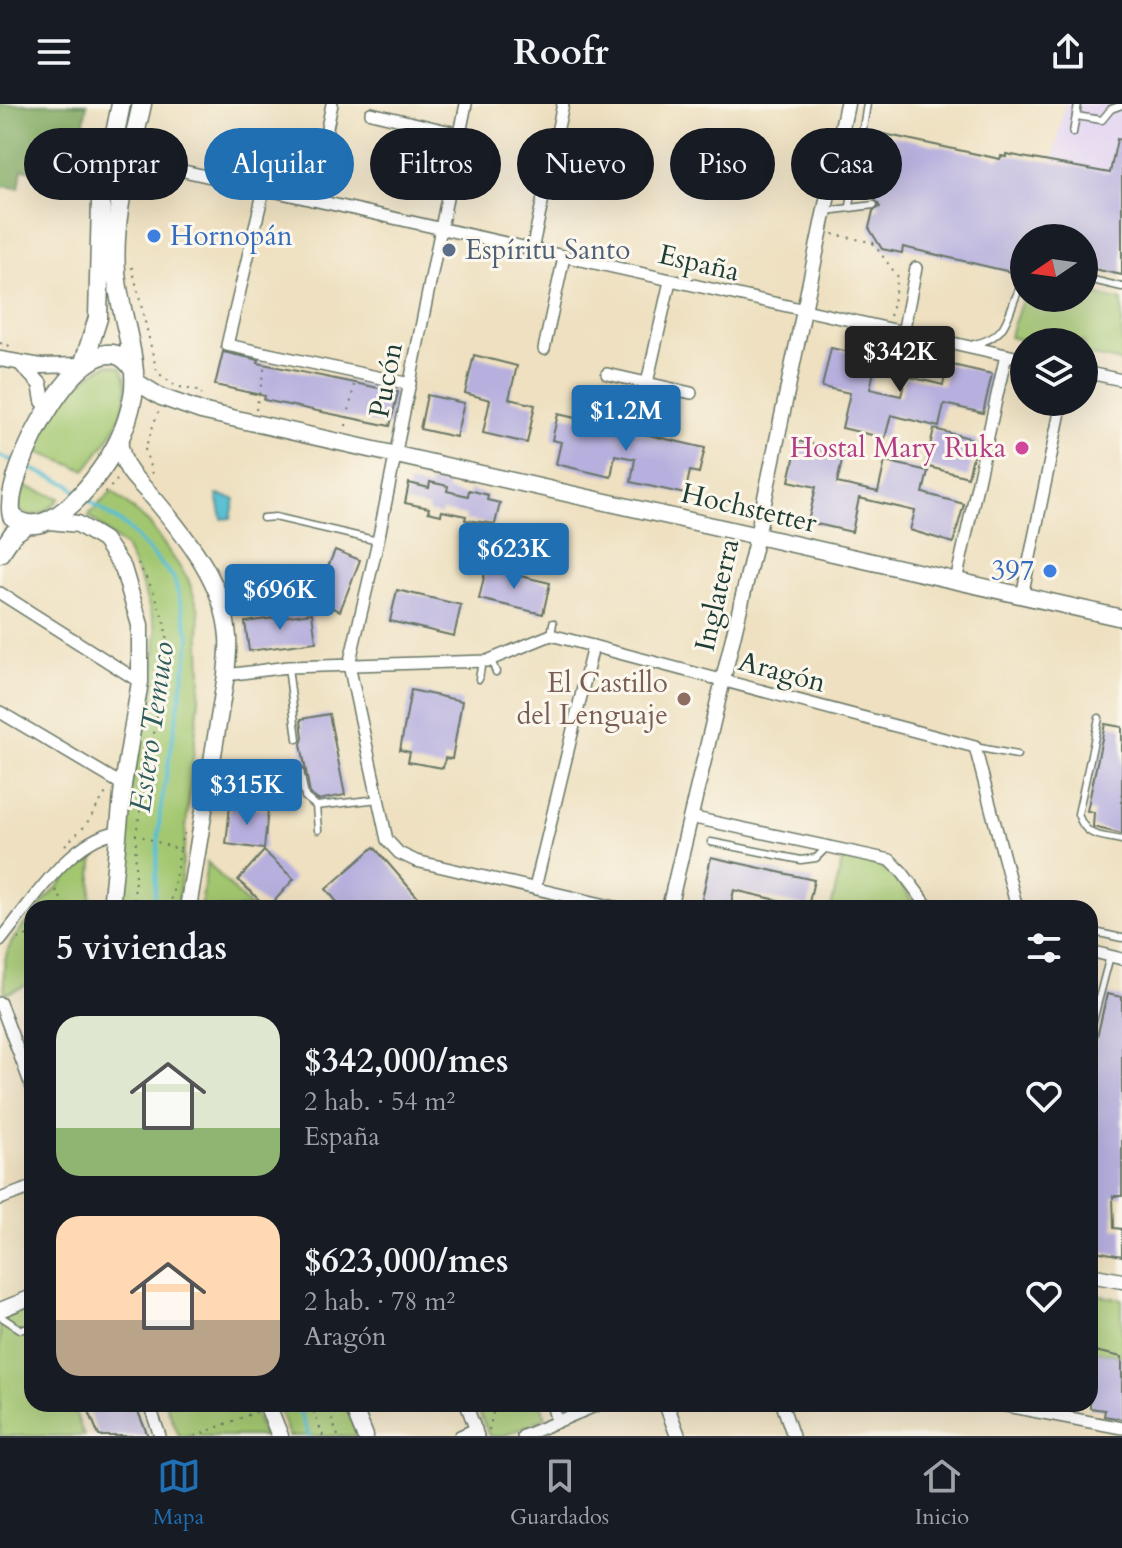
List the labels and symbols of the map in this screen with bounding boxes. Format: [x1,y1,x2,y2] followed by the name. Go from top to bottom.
[170,217,293,255] place label: Hornopán
[1010,224,1098,312] north arrow
[145,227,163,245] marker: Hornopán
[465,231,630,269] place label: Espíritu Santo
[655,235,743,291] street label: España
[440,241,458,259] marker: Espíritu Santo
[844,326,956,394] pin: $342K
[360,339,412,421] street label: Pucón
[570,385,682,453] pin: $1.2M
[790,429,1006,467] place label: Hostal Mary Ruka
[1013,439,1031,457] marker: Hostal Mary Ruka
[677,474,821,542] street label: Hochstetter
[458,523,570,591] pin: $623K
[686,535,748,655] street label: Inglaterra
[991,552,1034,590] place label: 397
[1041,562,1059,580] marker: 397
[224,564,336,632] pin: $696K
[120,639,184,815] water label: Estero Temuco
[734,642,830,702] street label: Aragón
[516,664,668,734] place label: El Castillo del Lenguaje
[675,690,693,708] marker: El Castillo del Lenguaje
[191,759,303,827] pin: $315K

